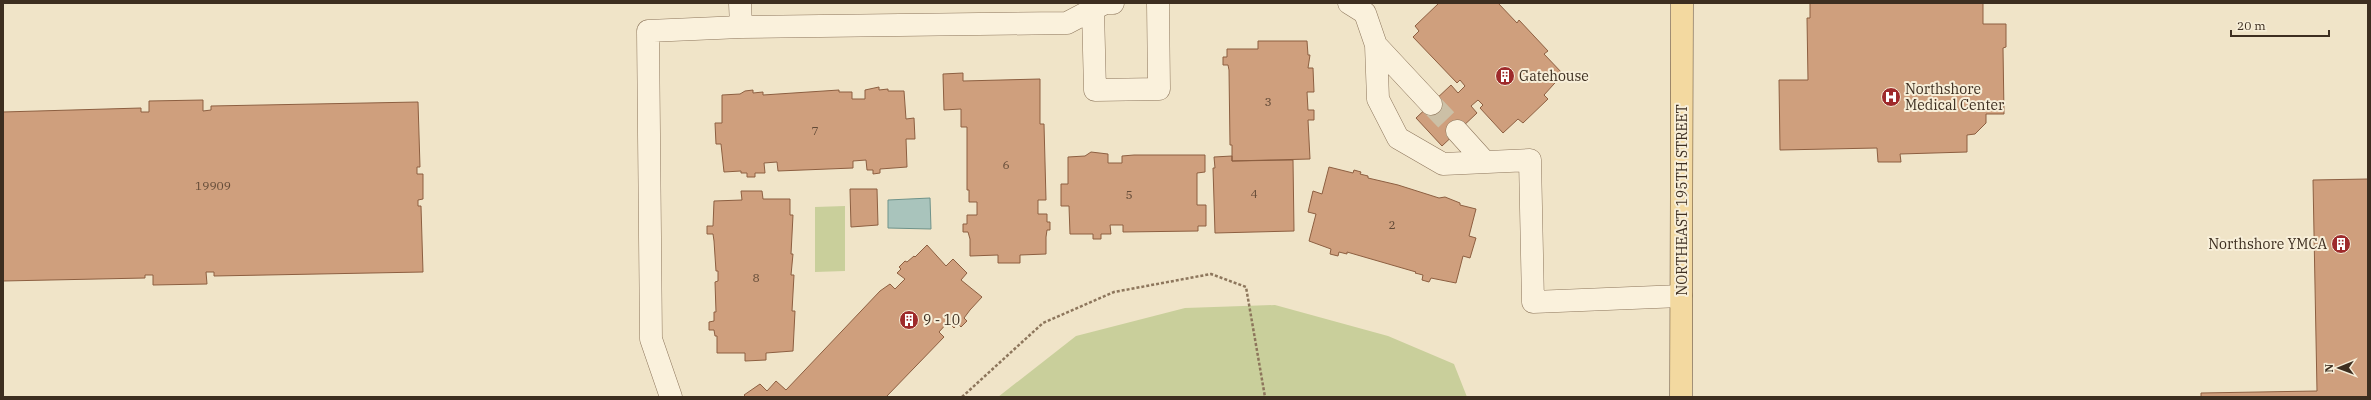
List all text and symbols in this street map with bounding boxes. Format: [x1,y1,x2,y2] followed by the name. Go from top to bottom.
[2231,12,2329,38] scale bar
[2237,18,2266,33] text: 20 m
[1494,65,1516,87] building icon: Gatehouse
[1519,67,1589,85] place label: Gatehouse
[1905,80,2005,114] place label: Northshore Medical Center
[1880,86,1902,108] hospital icon: Northshore Medical Center
[1264,94,1272,109] house number: 3
[1673,104,1691,296] street label: NORTHEAST 195TH STREET
[811,123,819,138] house number: 7
[1002,157,1010,172] house number: 6
[195,178,231,193] house number: 19909
[1250,186,1258,201] house number: 4
[1125,187,1133,202] house number: 5
[1388,217,1396,232] house number: 2
[2330,233,2352,255] building icon: Northshore YMCA
[2208,235,2327,253] place label: Northshore YMCA
[752,270,760,285] house number: 8
[898,309,920,331] building icon: 9 - 10
[923,311,960,329] place label: 9 - 10
[2319,348,2359,388] north arrow
[2322,363,2336,373] text: N

